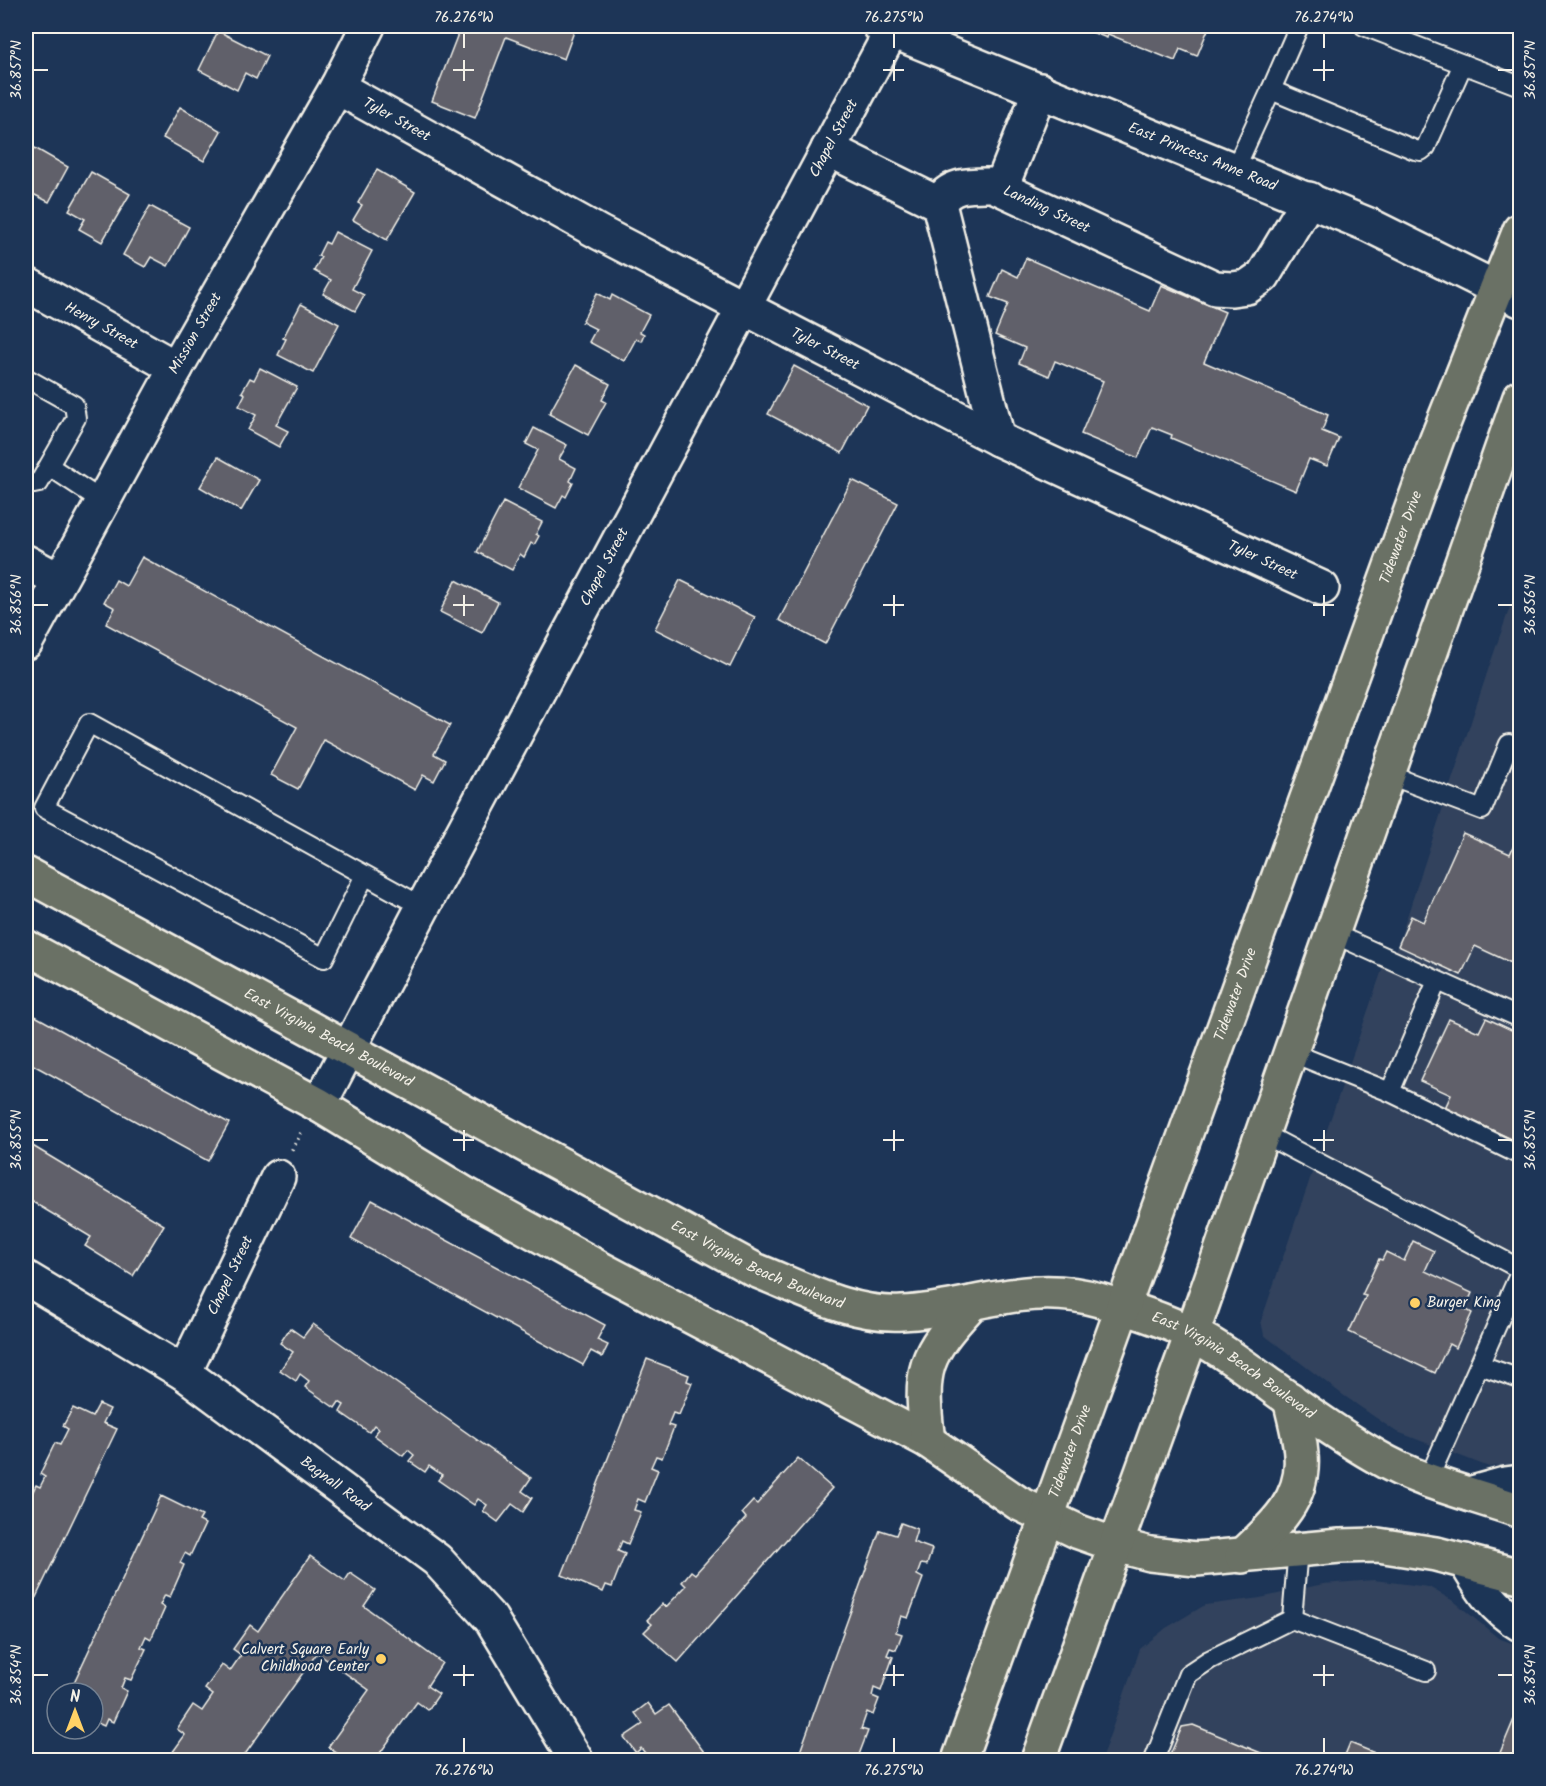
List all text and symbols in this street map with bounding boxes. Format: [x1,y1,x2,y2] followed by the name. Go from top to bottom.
[434,6,494,30] text: 76.276°W
[864,6,924,30] text: 76.275°W
[1294,6,1354,30] text: 76.274°W
[5,40,29,100] text: 36.857°N
[1519,40,1543,100] text: 36.857°N
[358,91,435,149] street label: Tyler Street
[803,95,865,182] street label: Chapel Street
[1124,116,1281,198] street label: East Princess Anne Road
[999,179,1094,240] street label: Landing Street
[163,288,229,379] street label: Mission Street
[60,296,142,356] street label: Henry Street
[786,322,864,377] street label: Tyler Street
[1373,487,1429,588] street label: Tidewater Drive
[574,524,636,611] street label: Chapel Street
[1224,534,1301,587] street label: Tyler Street
[5,574,29,636] text: 36.856°N
[1519,574,1543,636] text: 36.856°N
[1208,944,1264,1045] street label: Tidewater Drive
[239,982,418,1094] street label: East Virginia Beach Boulevard
[5,1110,29,1170] text: 36.855°N
[1519,1110,1543,1170] text: 36.855°N
[666,1214,848,1317] street label: East Virginia Beach Boulevard
[201,1232,260,1320] street label: Chapel Street
[1427,1291,1501,1315] place label: Burger King
[1408,1296,1422,1310] marker: Burger King
[1148,1306,1320,1426] street label: East Virginia Beach Boulevard
[1043,1401,1099,1502] street label: Tidewater Drive
[295,1450,376,1519] street label: Bagnall Road
[241,1638,370,1679] place label: Calvert Square Early Childhood Center
[5,1644,29,1706] text: 36.854°N
[1519,1644,1543,1706] text: 36.854°N
[374,1652,388,1666] marker: Calvert Square Early Childhood Center
[45,1681,105,1741] north arrow
[70,1685,80,1710] text: N
[434,1759,494,1783] text: 76.276°W
[864,1759,924,1783] text: 76.275°W
[1294,1759,1354,1783] text: 76.274°W

